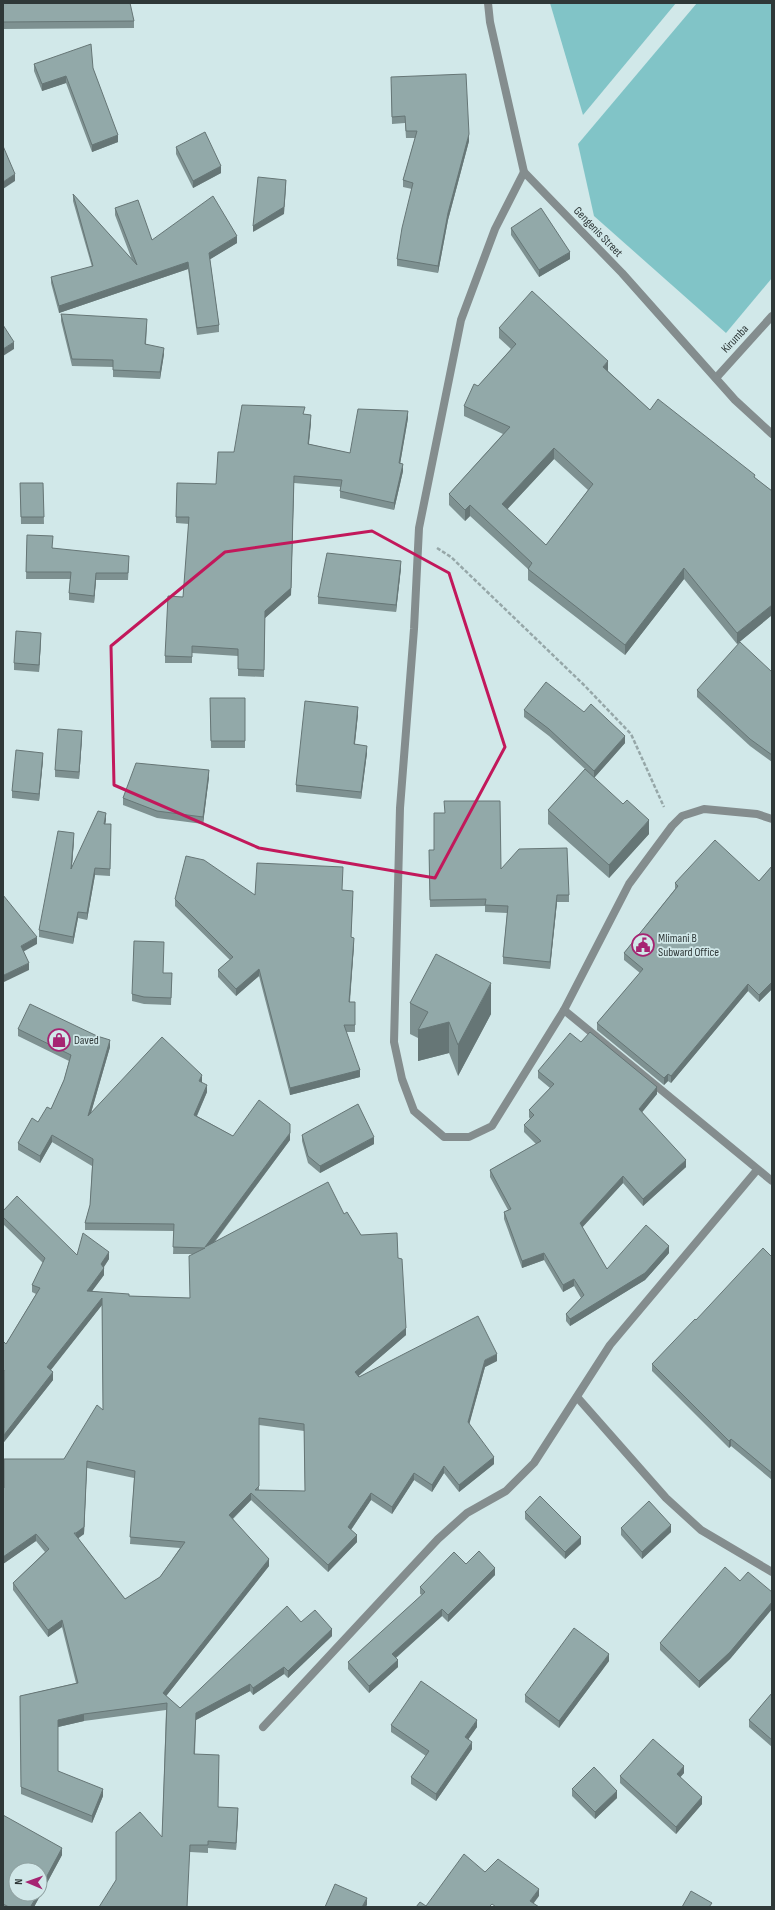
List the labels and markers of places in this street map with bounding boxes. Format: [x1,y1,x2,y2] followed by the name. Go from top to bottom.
[658,931,719,960] place label: Mlimani B Subward Office
[630,932,656,958] public building icon: Mlimani B Subward Office
[46,1027,72,1053] shop icon: Daved
[74,1033,99,1048] place label: Daved

